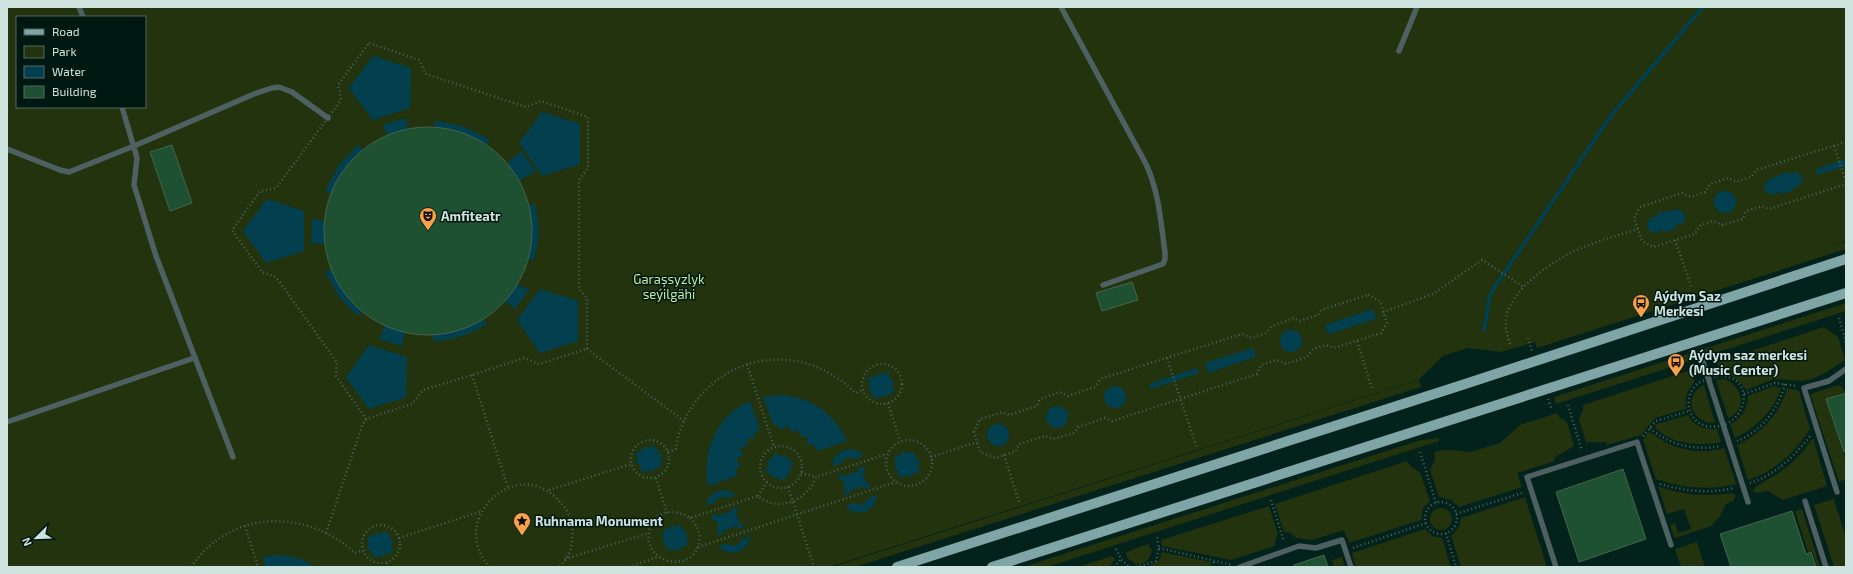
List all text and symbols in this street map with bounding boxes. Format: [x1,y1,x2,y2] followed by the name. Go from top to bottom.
[16,16,146,108] legend
[52,24,80,38] text: Road
[52,44,77,58] text: Park
[52,64,86,78] text: Water
[52,84,97,98] text: Building
[418,206,438,231] theatre icon: Amfiteatr
[441,208,501,224] place label: Amfiteatr
[633,271,705,302] park label: Garaşsyzlyk seýilgähi
[1654,288,1721,319] place label: Aýdym Saz Merkesi
[1631,293,1651,318] bus stop icon: Aýdym Saz Merkesi
[1689,347,1807,378] place label: Aýdym saz merkesi (Music Center)
[1666,352,1686,377] bus stop icon: Aýdym saz merkesi (Music Center)
[512,511,532,536] place icon: Ruhnama Monument
[535,513,664,529] place label: Ruhnama Monument
[16,518,56,558] north arrow
[19,536,34,548] text: N

